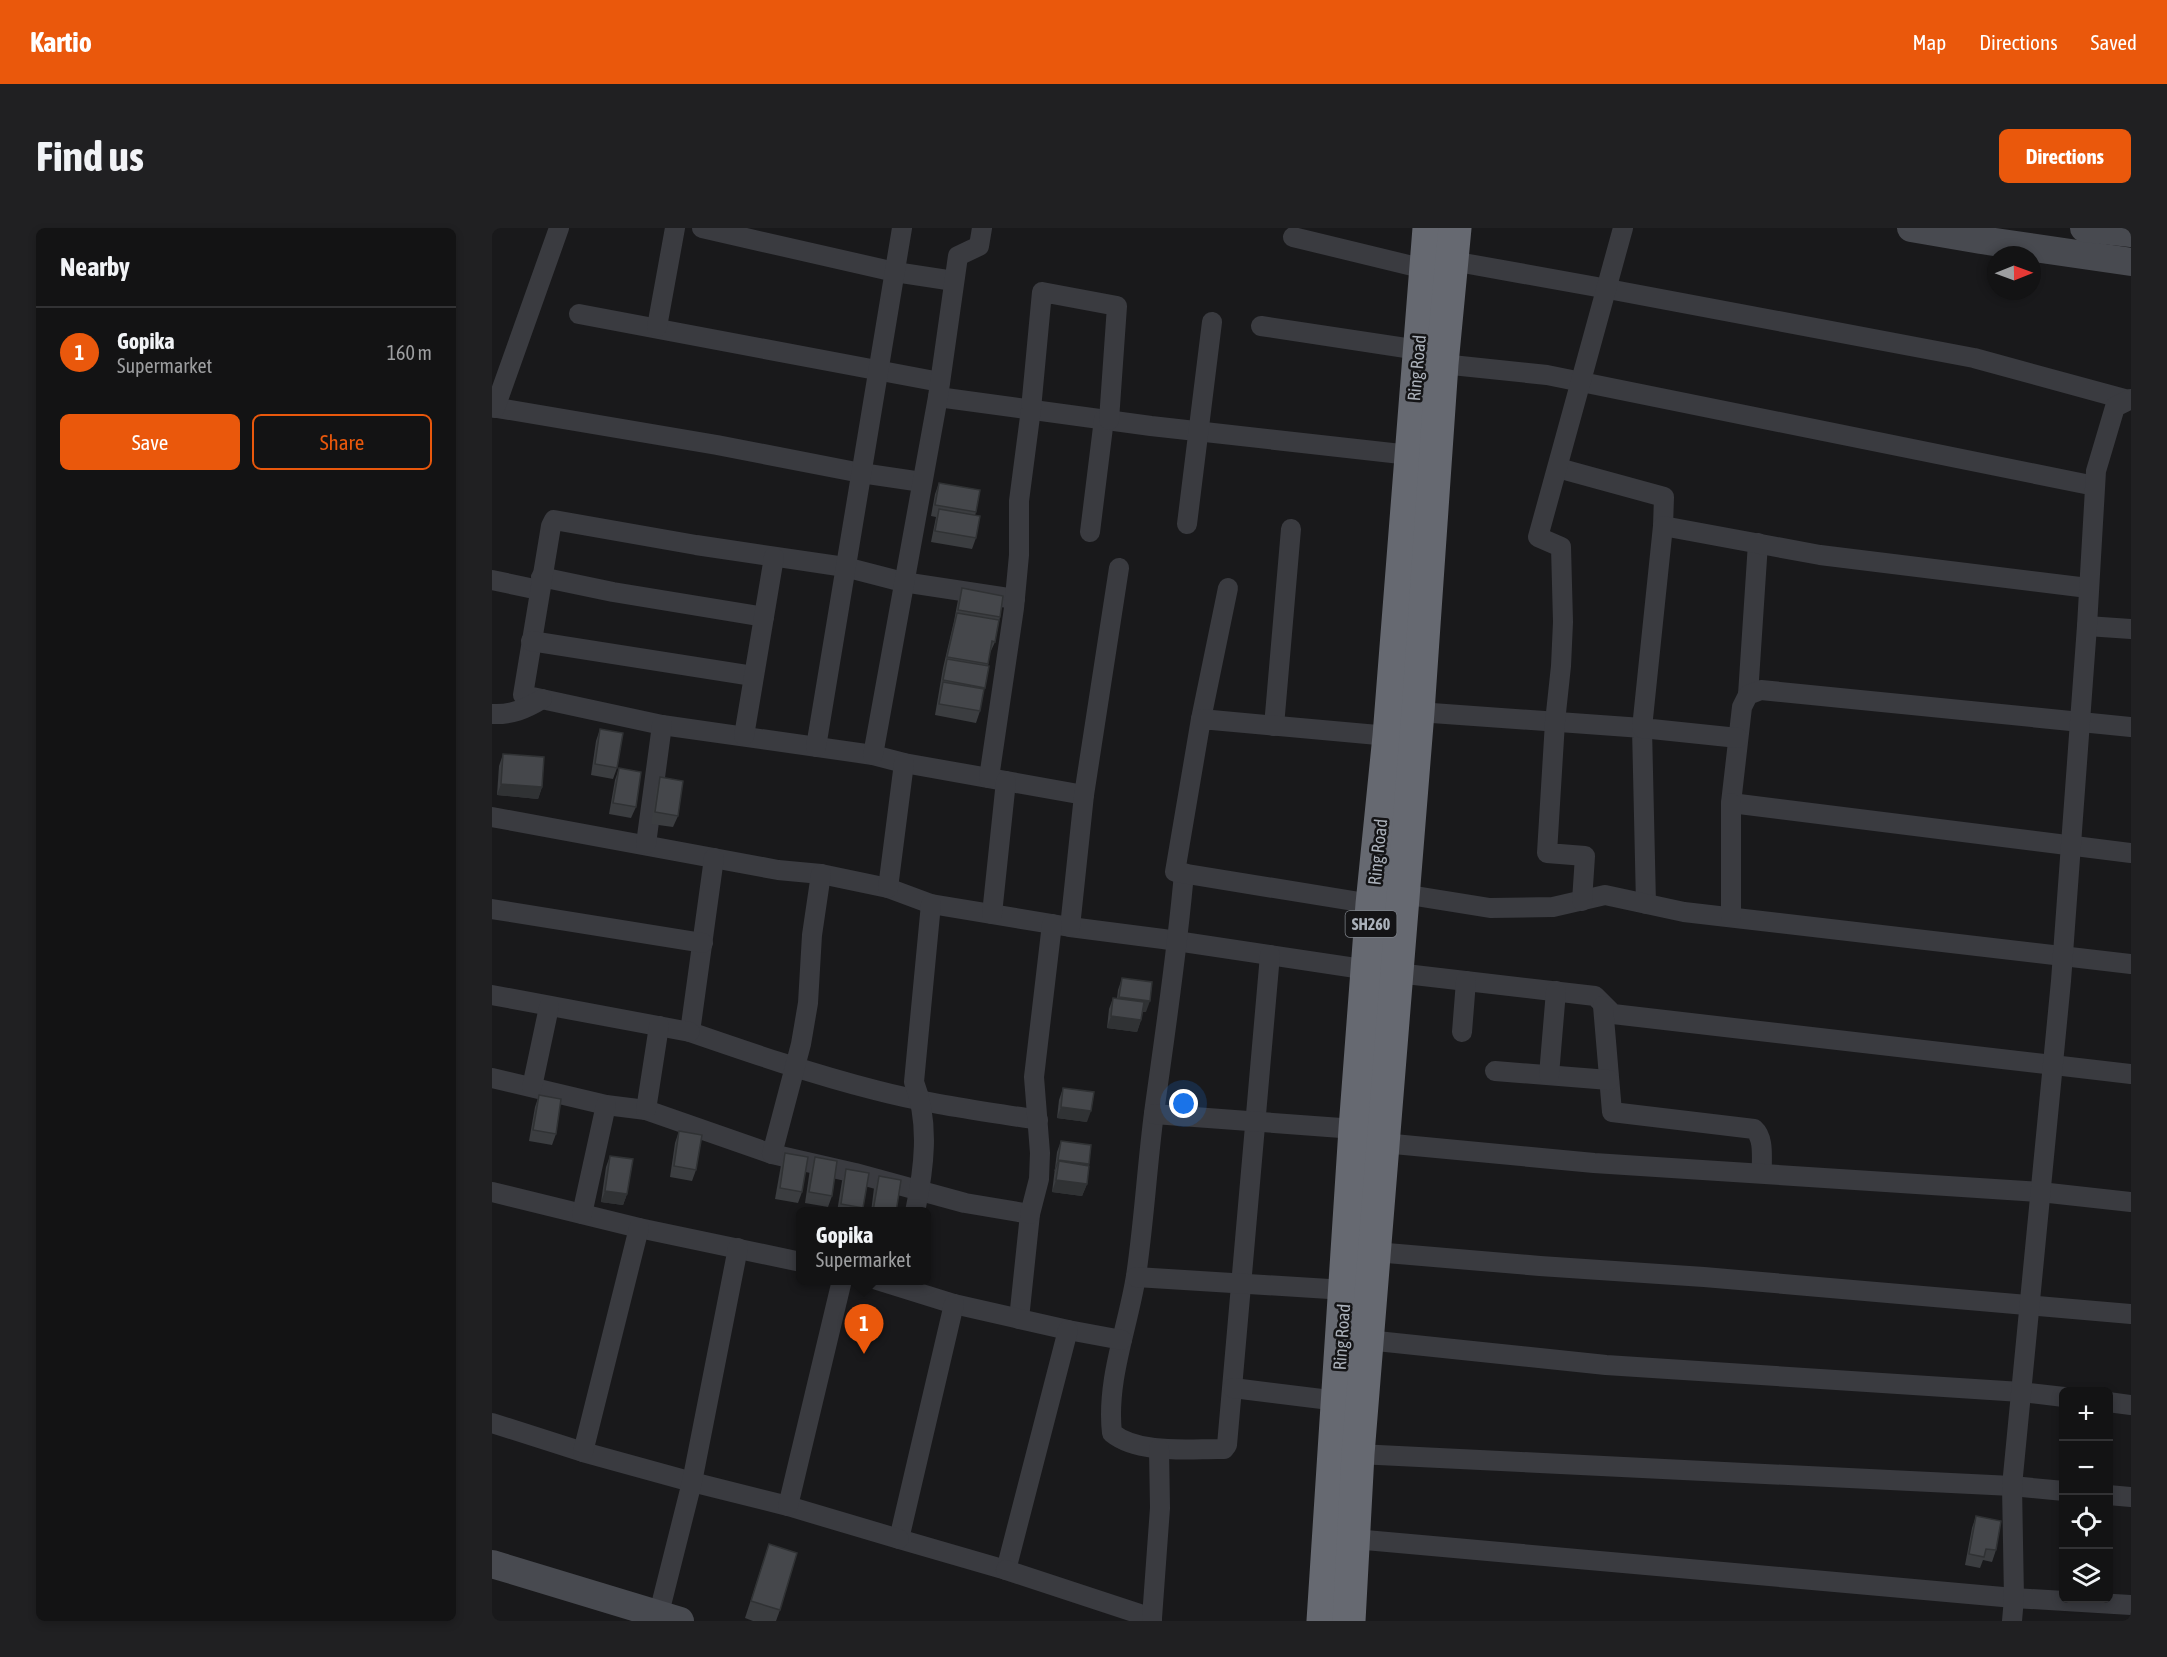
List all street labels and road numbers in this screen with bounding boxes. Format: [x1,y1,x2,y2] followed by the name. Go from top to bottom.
[1403,334,1430,402] street label: Ring Road
[1364,818,1391,886] street label: Ring Road
[1346,911,1396,937] road number: SH260
[1329,1303,1354,1371] street label: Ring Road

